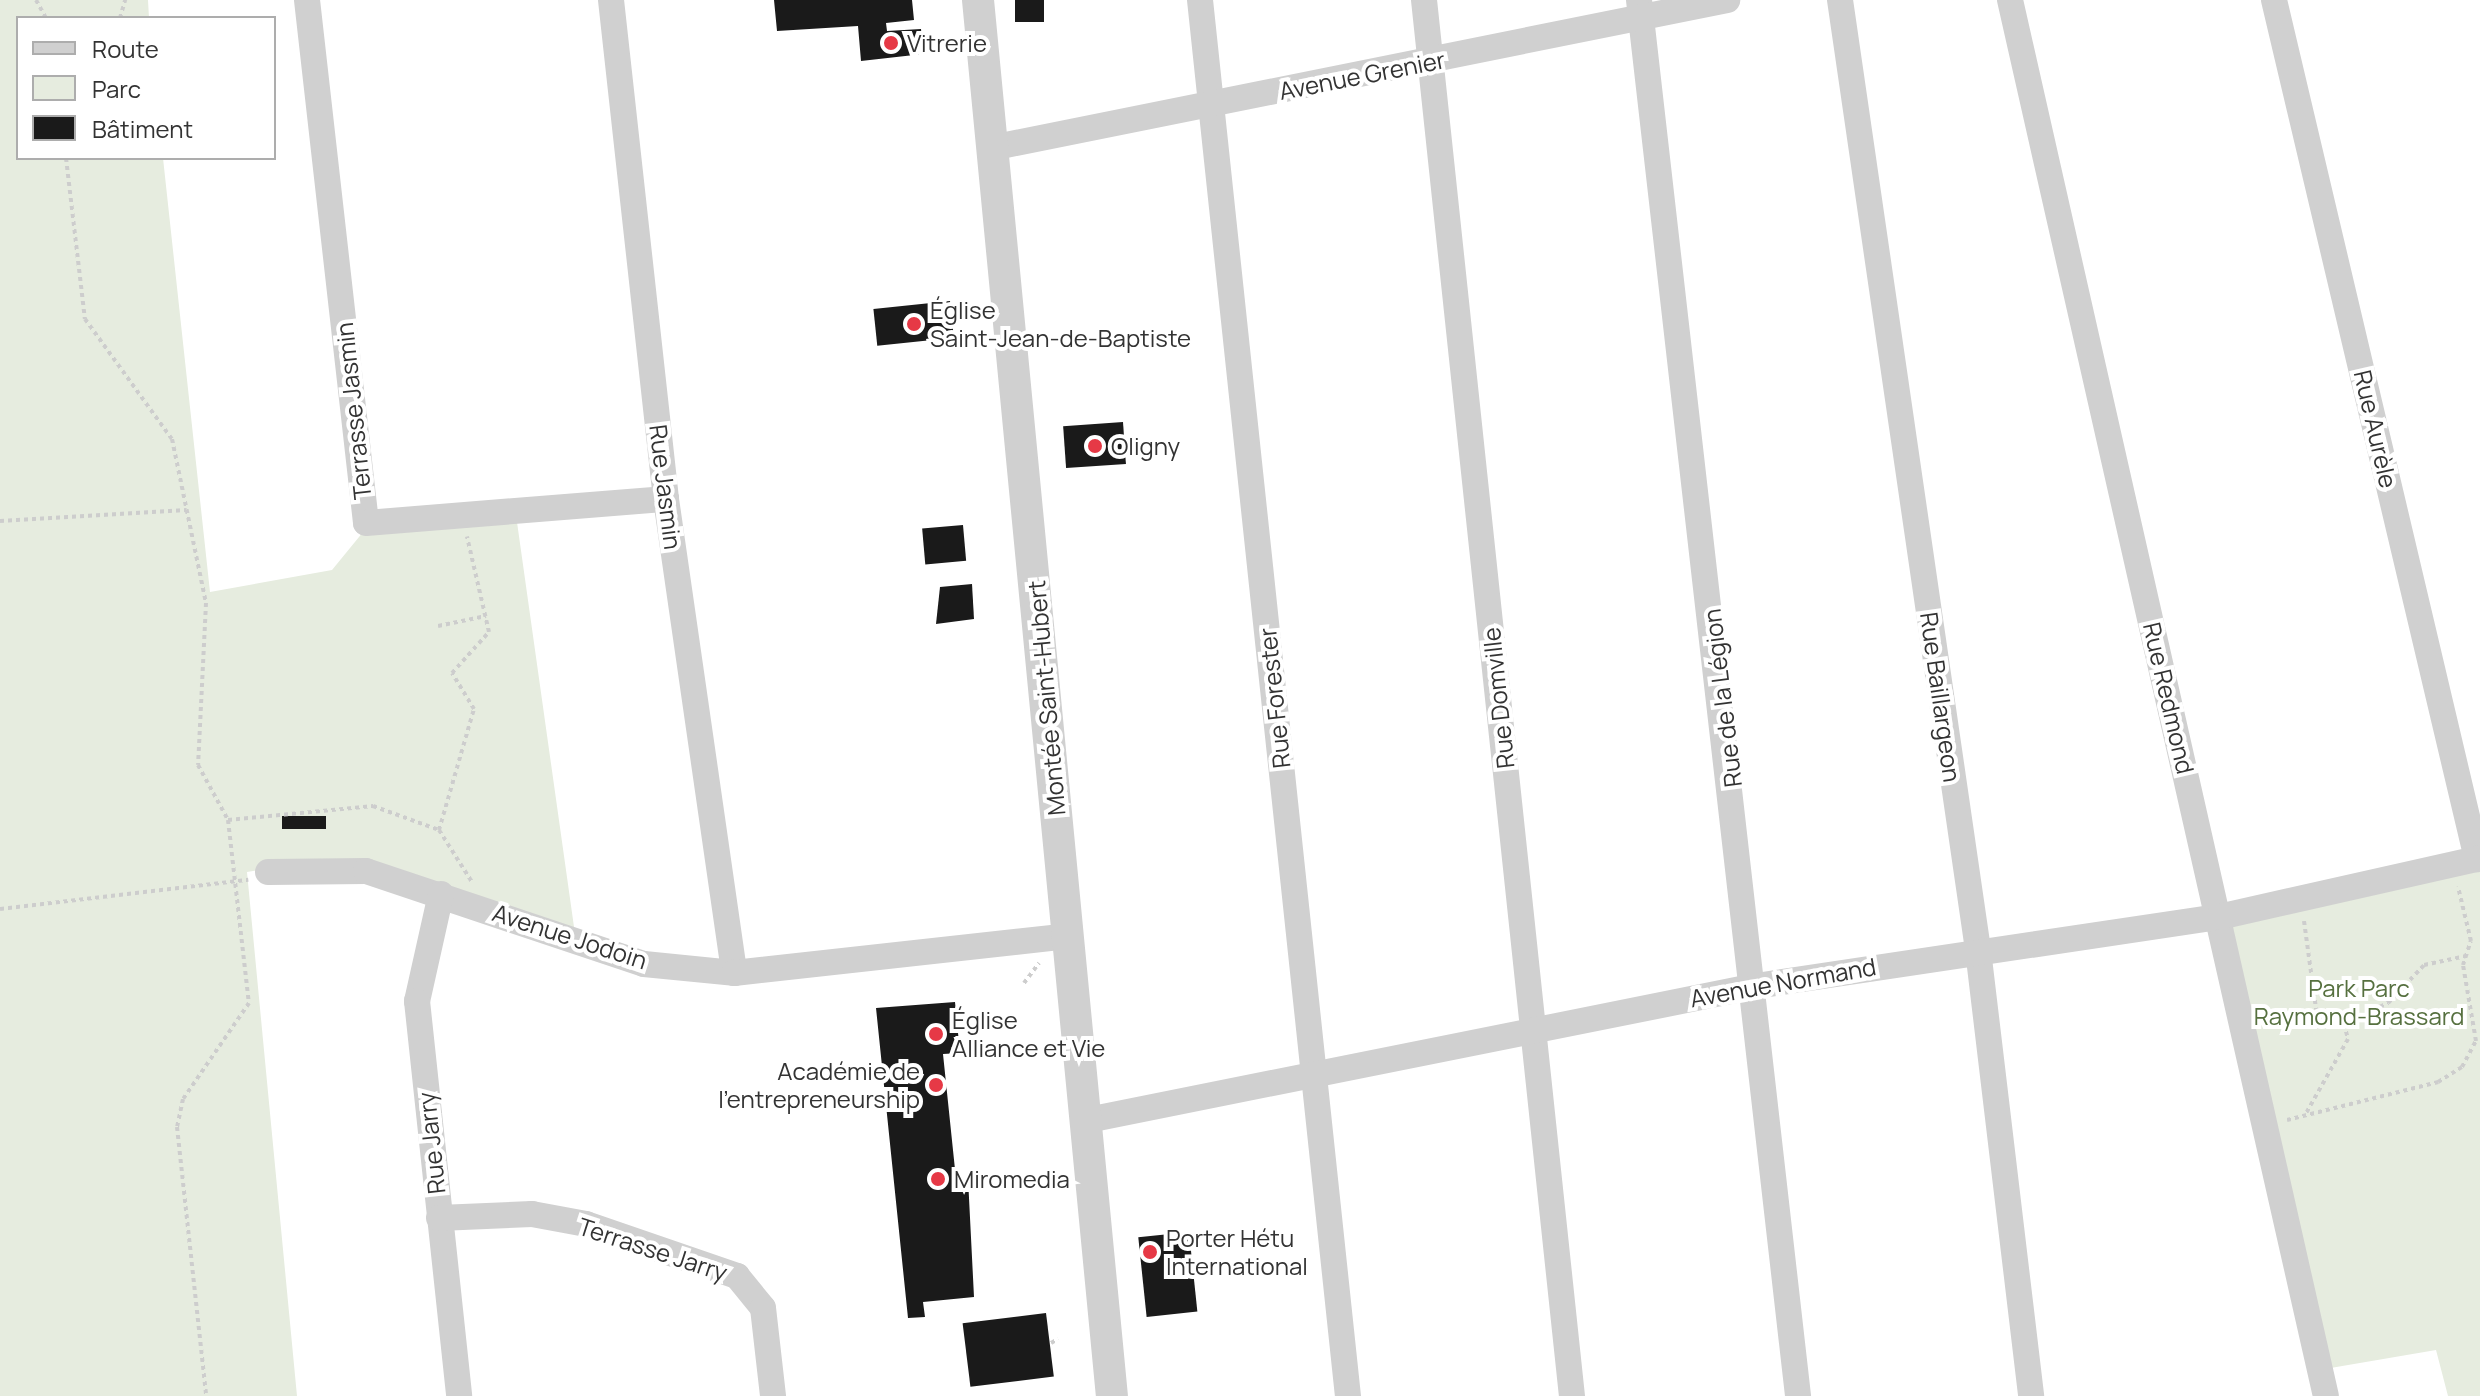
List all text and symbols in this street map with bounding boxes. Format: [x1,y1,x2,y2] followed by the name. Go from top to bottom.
[16,16,276,160] legend
[907,29,987,57] place label: Vitrerie
[92,32,159,65] text: Route
[882,34,900,52] marker: Vitrerie
[1277,45,1447,105] street label: Avenue Grenier
[92,72,141,105] text: Parc
[92,112,193,145] text: Bâtiment
[930,296,1191,352] place label: Église Saint-Jean-de-Baptiste
[905,315,923,333] marker: Église Saint-Jean-de-Baptiste
[329,321,377,501] street label: Terrasse Jasmin
[2348,367,2404,491] street label: Rue Aurèle
[644,423,688,551] street label: Rue Jasmin
[1111,432,1180,460] place label: Oligny
[1086,437,1104,455] marker: Oligny
[1021,579,1071,817] street label: Montée Saint-Hubert
[1697,607,1747,789] street label: Rue de la Légion
[1915,610,1967,784] street label: Rue Baillargeon
[2138,620,2200,776] street label: Rue Redmond
[1252,626,1296,770] street label: Rue Forester
[1476,626,1520,770] street label: Rue Domville
[489,897,651,975] street label: Avenue Jodoin
[1688,951,1878,1013] street label: Avenue Normand
[2254,974,2464,1030] park label: Park Parc Raymond-Brassard
[952,1006,1105,1062] place label: Église Alliance et Vie
[927,1025,945,1043] marker: Église Alliance et Vie
[718,1057,920,1113] place label: Académie de l'entrepreneurship
[927,1076,945,1094] marker: Académie de l'entrepreneurship
[411,1091,451,1195] street label: Rue Jarry
[954,1165,1070,1193] place label: Miromedia
[929,1170,947,1188] marker: Miromedia
[575,1211,731,1287] street label: Terrasse Jarry
[1166,1224,1308,1280] place label: Porter Hétu International
[1141,1243,1159,1261] marker: Porter Hétu International

